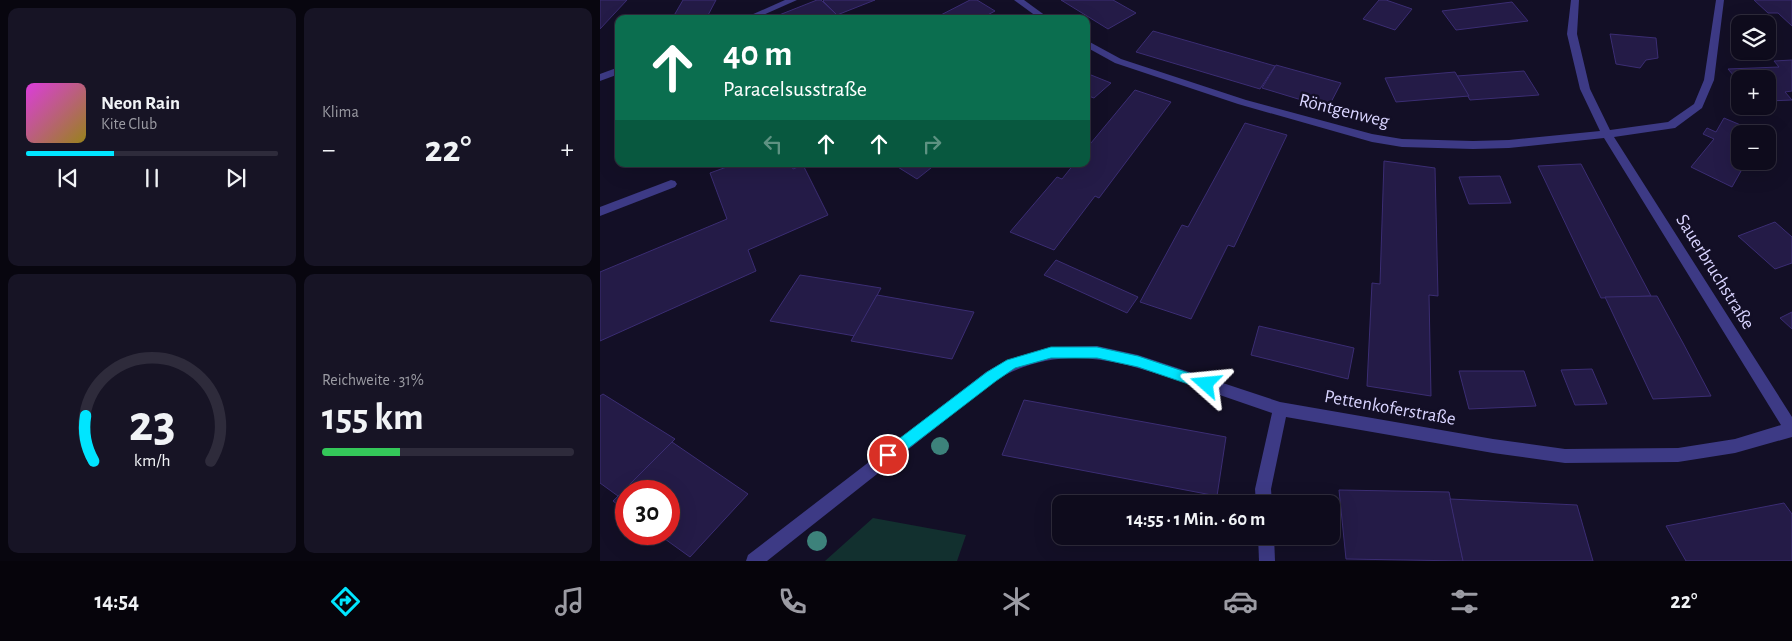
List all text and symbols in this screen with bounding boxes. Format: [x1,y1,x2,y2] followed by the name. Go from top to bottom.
[1731,15,1776,170] map controls
[1731,15,1776,60] button: layers
[640,35,705,100] icon: ahead
[723,37,792,72] text: 40 m
[1731,70,1776,115] button: +
[723,78,867,100] text: Paracelsusstraße
[1297,91,1392,132] street label: Röntgenweg
[101,94,180,113] text: Neon Rain
[322,104,359,120] text: Klima
[101,116,157,132] text: Kite Club
[1731,125,1776,170] button: −
[759,130,787,158] icon: left
[812,130,840,158] icon: ahead
[865,130,893,158] icon: ahead
[918,130,946,158] icon: right
[425,131,471,169] text: 22°
[322,136,335,164] text: −
[561,136,574,164] text: +
[54,164,82,192] icon: previous
[138,164,166,192] icon: pause
[222,164,250,192] icon: next
[1672,211,1758,333] street label: Sauerbruchstraße
[1179,357,1231,409] position arrow
[322,372,424,388] text: Reichweite · 31%
[1323,387,1457,429] street label: Pettenkoferstraße
[129,398,175,450] text: 23
[322,399,424,437] text: 155 km
[867,434,909,476] pin
[874,441,902,469] icon: arrive
[134,452,170,470] text: km/h
[615,480,680,545] speed limit sign: 30
[1127,510,1265,529] text: 14:55 · 1 Min. · 60 m
[328,584,363,619] icon: directions
[552,584,587,619] icon: music
[775,584,810,619] icon: phone
[999,584,1034,619] icon: climate
[1223,584,1258,619] icon: car
[1447,584,1482,619] icon: filters
[94,590,139,612] text: 14:54
[1670,590,1698,612] text: 22°

